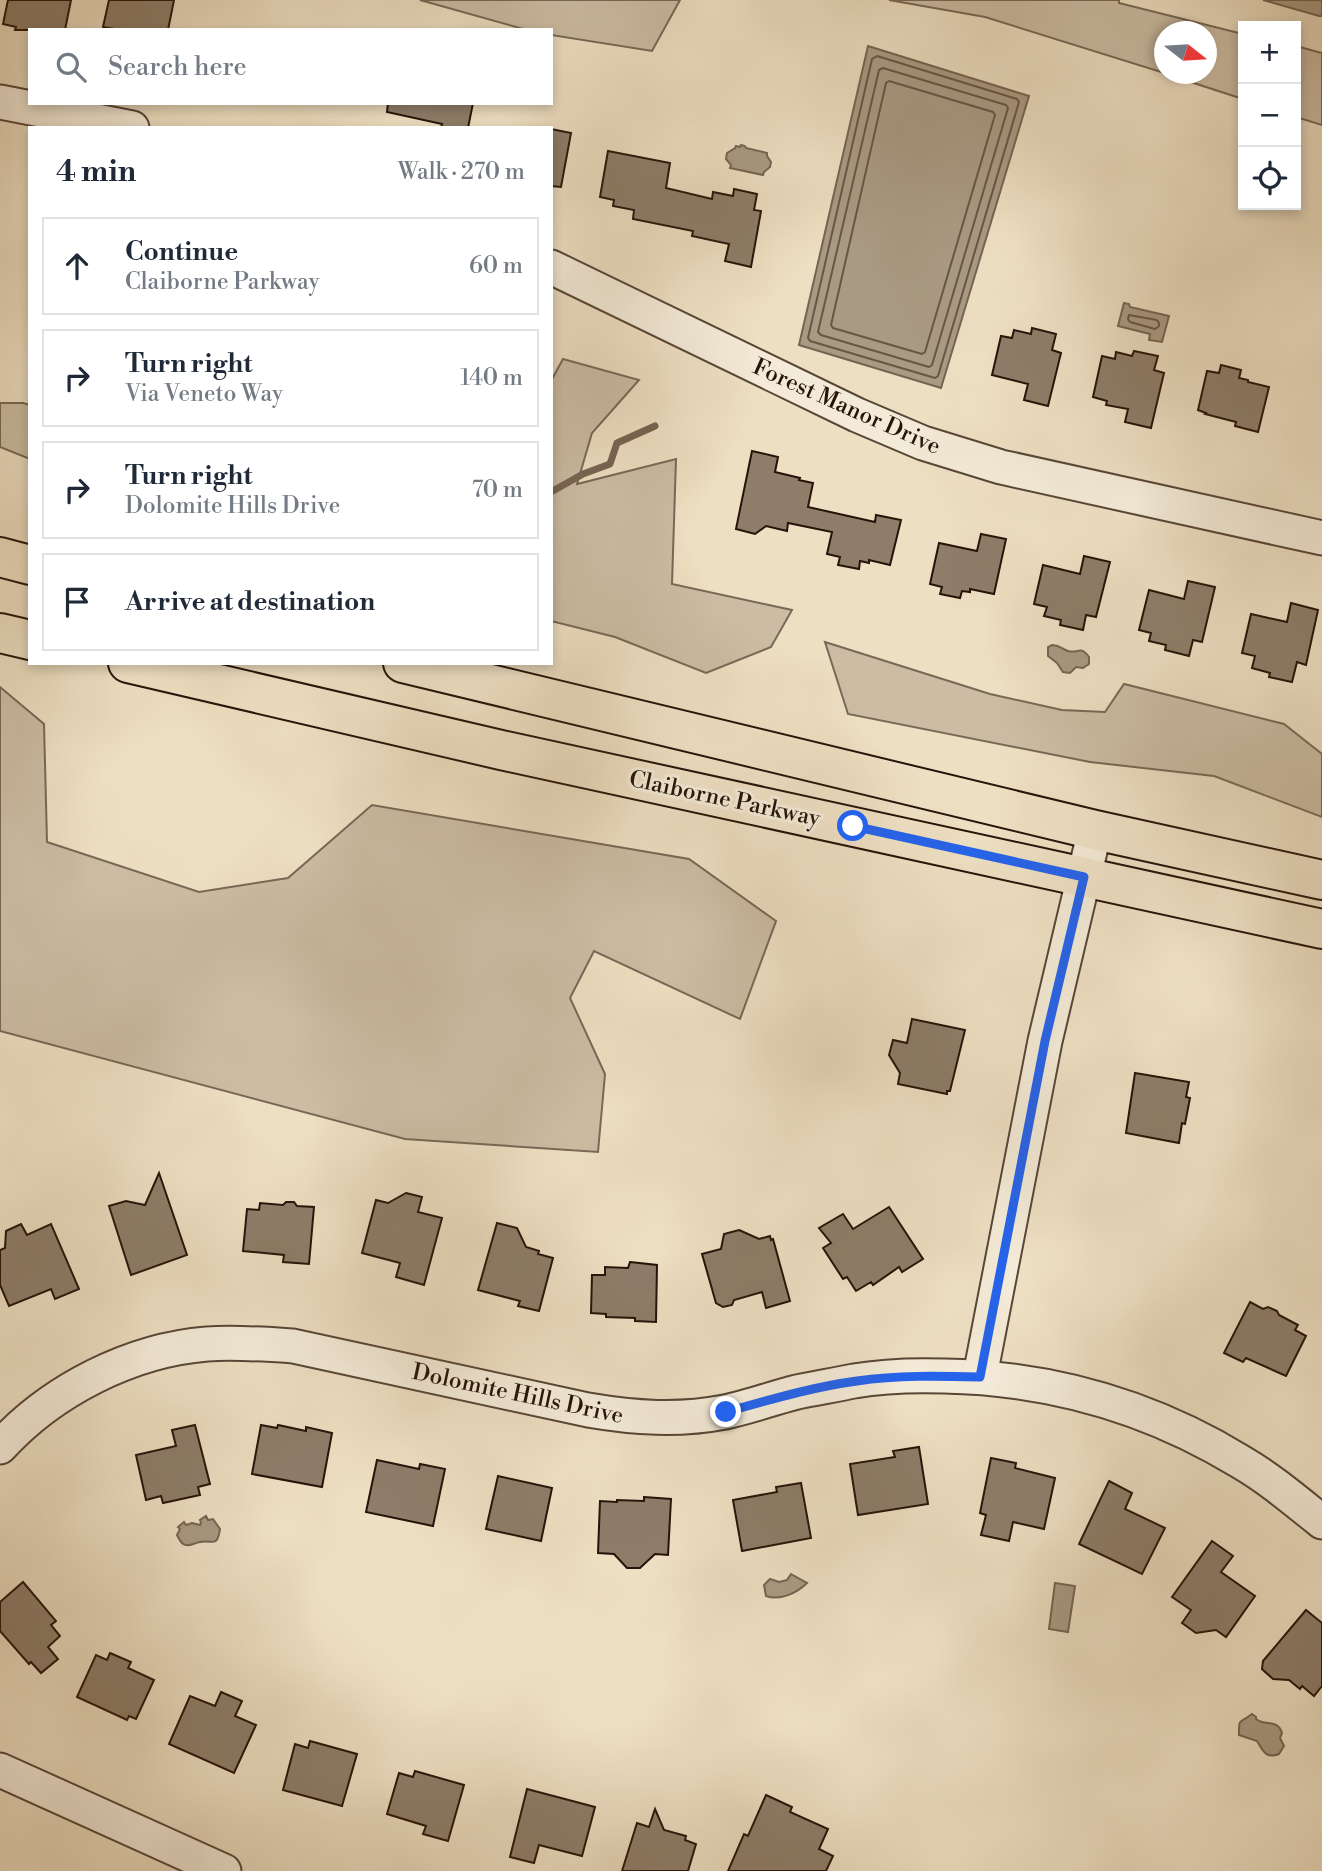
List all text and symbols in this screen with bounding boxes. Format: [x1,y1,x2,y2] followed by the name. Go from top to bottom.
[1154,21,1217,84] north arrow
[1238,21,1301,210] map controls
[1238,21,1301,84] button: +
[28,28,553,105] search box
[52,48,90,86] icon: search
[108,51,247,83] text: Search here
[1238,84,1301,147] button: −
[1238,147,1301,210] button: locate
[56,153,136,191] text: 4 min
[398,158,525,186] text: Walk · 270 m
[125,236,238,268] text: Continue
[58,247,96,285] icon: ahead
[469,252,523,280] text: 60 m
[125,268,320,296] text: Claiborne Parkway
[125,348,253,380] text: Turn right
[748,353,945,461] street label: Forest Manor Drive
[58,359,96,397] icon: right
[460,364,523,392] text: 140 m
[125,380,283,408] text: Via Veneto Way
[125,460,253,492] text: Turn right
[58,471,96,509] icon: right
[472,476,523,504] text: 70 m
[125,492,340,520] text: Dolomite Hills Drive
[58,583,96,621] icon: arrive
[125,586,375,618] text: Arrive at destination
[627,765,824,833] street label: Claiborne Parkway
[837,810,868,841] route start
[410,1358,626,1430] street label: Dolomite Hills Drive
[710,1396,741,1427] route end

